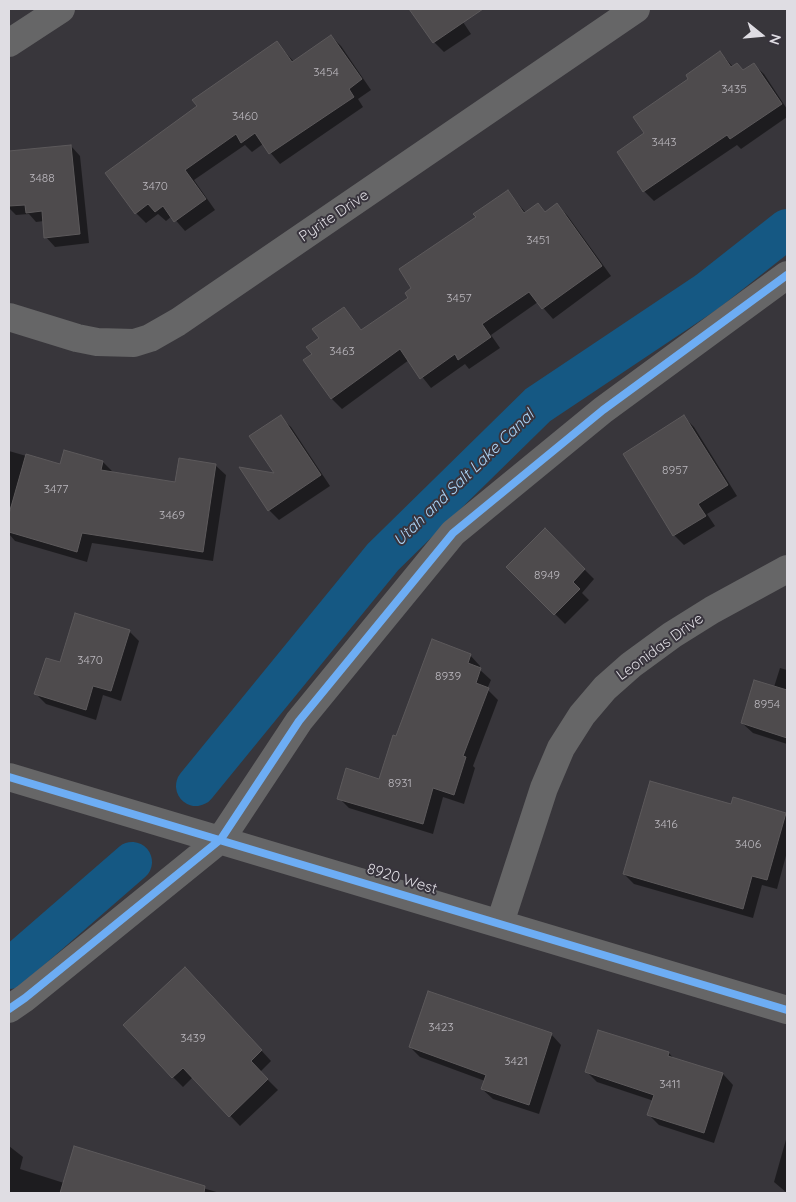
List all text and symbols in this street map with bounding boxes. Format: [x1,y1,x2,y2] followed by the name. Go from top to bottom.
[736,10,786,60] north arrow
[765,32,785,47] text: N
[313,65,339,79] house number: 3454
[721,82,747,96] house number: 3435
[232,109,258,123] house number: 3460
[651,135,677,149] house number: 3443
[29,171,55,185] house number: 3488
[142,179,168,193] house number: 3470
[296,186,372,246] street label: Pyrite Drive
[526,233,550,247] house number: 3451
[446,291,472,305] house number: 3457
[329,344,355,358] house number: 3463
[390,406,538,550] water label: Utah and Salt Lake Canal
[662,463,688,477] house number: 8957
[44,482,68,496] house number: 3477
[159,508,185,522] house number: 3469
[534,568,560,582] house number: 8949
[613,610,707,684] street label: Leonidas Drive
[77,653,103,667] house number: 3470
[435,669,461,683] house number: 8939
[754,697,780,711] house number: 8954
[388,776,412,790] house number: 8931
[654,817,678,831] house number: 3416
[735,837,761,851] house number: 3406
[365,860,439,898] street label: 8920 West
[428,1020,454,1034] house number: 3423
[180,1031,206,1045] house number: 3439
[504,1054,528,1068] house number: 3421
[659,1077,681,1091] house number: 3411

